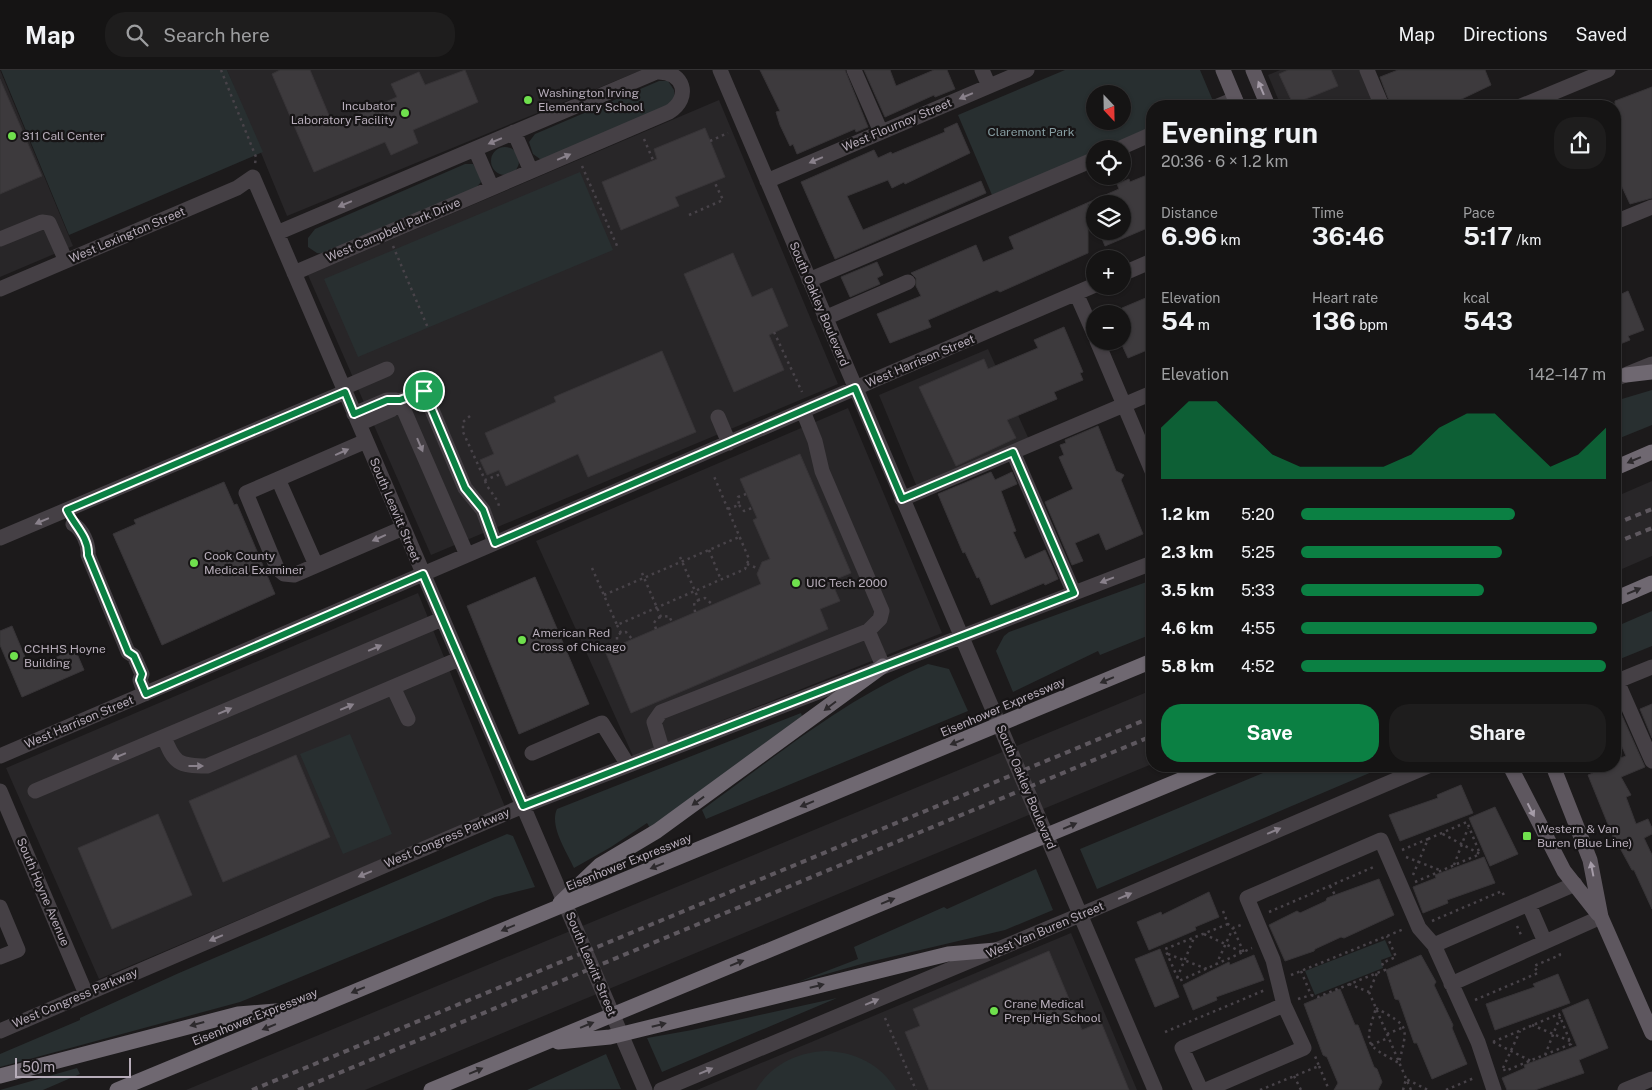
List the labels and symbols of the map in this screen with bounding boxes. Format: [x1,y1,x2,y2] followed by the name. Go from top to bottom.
[1256,81,1264,95] one-way arrow
[1086,85,1131,130] north arrow
[538,86,644,114] place label: Washington Irving Elementary School
[958,92,973,100] one-way arrow
[522,94,534,106] marker: Washington Irving Elementary School
[840,95,954,155] street label: West Flournoy Street
[291,99,396,127] place label: Incubator Laboratory Facility
[399,107,411,119] marker: Incubator Laboratory Facility
[988,125,1075,139] park label: Claremont Park
[22,129,105,143] place label: 311 Call Center
[6,130,18,142] marker: 311 Call Center
[488,137,502,145] one-way arrow
[557,153,571,161] one-way arrow
[808,156,823,164] one-way arrow
[324,195,463,265] street label: West Campbell Park Drive
[338,201,352,209] one-way arrow
[67,204,187,266] street label: West Lexington Street
[786,240,852,368] street label: South Oakley Boulevard
[863,332,977,390] street label: West Harrison Street
[403,370,445,412] pin
[416,438,424,452] one-way arrow
[335,447,349,455] one-way arrow
[367,456,423,565] street label: South Leavitt Street
[1626,457,1641,465] one-way arrow
[35,517,49,525] one-way arrow
[372,535,386,543] one-way arrow
[204,549,304,577] place label: Cook County Medical Examiner
[188,557,200,569] marker: Cook County Medical Examiner
[806,576,887,590] place label: UIC Tech 2000
[1099,576,1114,584] one-way arrow
[790,577,802,589] marker: UIC Tech 2000
[1626,586,1641,594] one-way arrow
[532,626,626,654] place label: American Red Cross of Chicago
[516,634,528,646] marker: American Red Cross of Chicago
[24,642,106,670] place label: CCHHS Hoyne Building
[367,643,382,651] one-way arrow
[8,650,20,662] marker: CCHHS Hoyne Building
[939,674,1068,740] street label: Eisenhower Expressway
[1100,677,1115,684] one-way arrow
[22,693,136,751] street label: West Harrison Street
[823,701,837,711] one-way arrow
[340,702,354,710] one-way arrow
[218,707,232,715] one-way arrow
[993,723,1059,851] street label: South Oakley Boulevard
[950,739,964,747] one-way arrow
[112,752,126,760] one-way arrow
[189,762,205,770] one-way arrow
[692,796,705,806] one-way arrow
[800,801,814,809] one-way arrow
[1527,803,1535,817] one-way arrow
[382,805,512,871] street label: West Congress Parkway
[1063,822,1077,830] one-way arrow
[1537,822,1632,850] place label: Western & Van Buren (Blue Line)
[1267,827,1281,835] one-way arrow
[564,830,694,894] street label: Eisenhower Expressway
[1521,830,1533,842] marker: Western & Van Buren (Blue Line)
[14,836,72,948] street label: South Hoyne Avenue
[1587,861,1595,877] one-way arrow
[650,863,664,871] one-way arrow
[358,870,372,878] one-way arrow
[1118,891,1132,899] one-way arrow
[881,897,895,905] one-way arrow
[984,899,1106,961] street label: West Van Buren Street
[563,910,619,1019] street label: South Leavitt Street
[501,924,515,932] one-way arrow
[209,934,223,942] one-way arrow
[730,959,745,967] one-way arrow
[10,965,140,1031] street label: West Congress Parkway
[809,982,824,990] one-way arrow
[190,985,320,1049] street label: Eisenhower Expressway
[351,987,365,995] one-way arrow
[1004,997,1101,1025] place label: Crane Medical Prep High School
[865,998,880,1006] one-way arrow
[988,1005,1000,1017] marker: Crane Medical Prep High School
[580,1020,594,1028] one-way arrow
[190,1021,205,1029] one-way arrow
[651,1021,666,1029] one-way arrow
[261,1023,276,1031] one-way arrow
[15,1055,131,1078] scale bar
[469,1067,484,1075] one-way arrow
[699,1067,713,1075] one-way arrow

